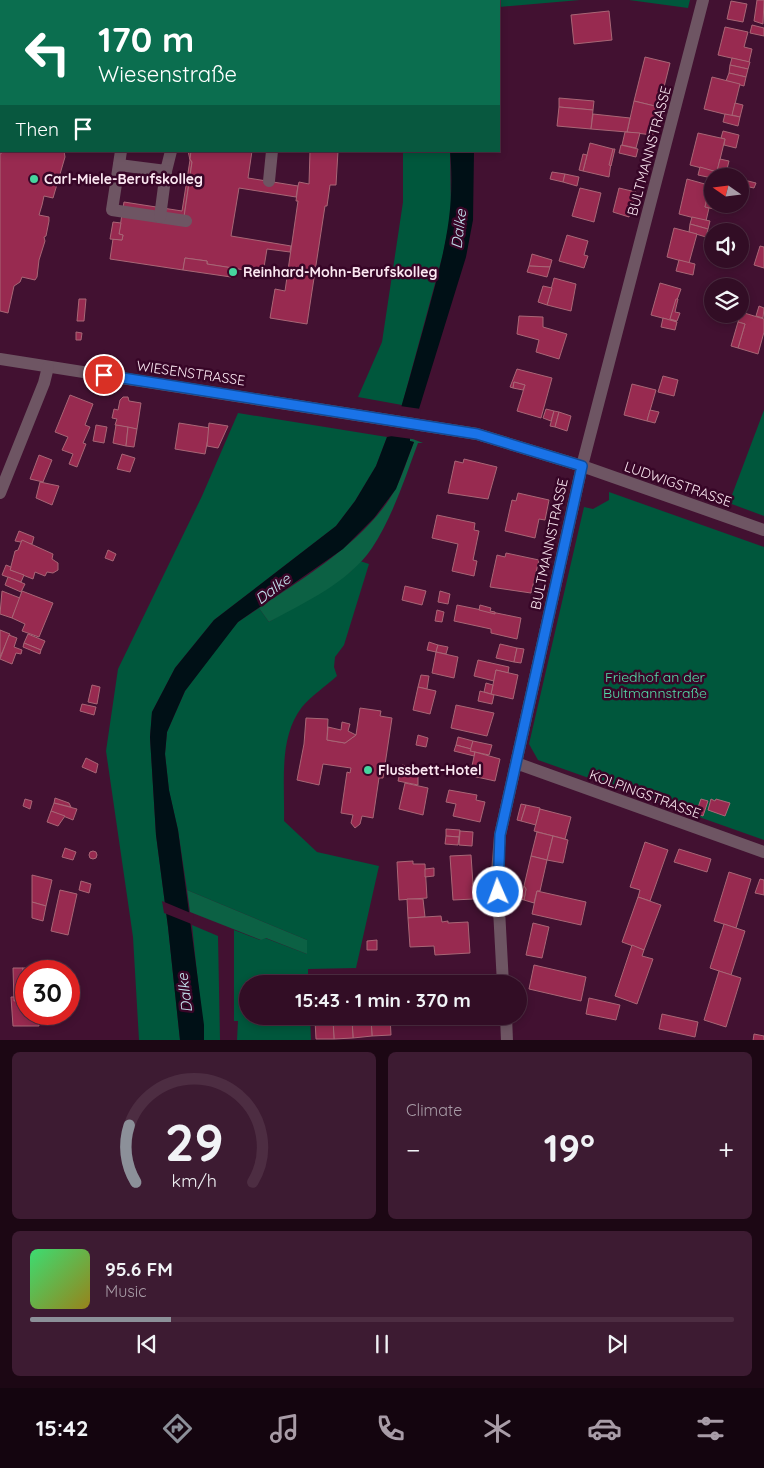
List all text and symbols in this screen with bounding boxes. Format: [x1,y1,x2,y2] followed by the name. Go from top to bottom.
[98,17,194,61] text: 170 m
[15,20,80,85] icon: left
[98,60,237,88] text: Wiesenstraße
[623,84,675,218] street label: BULTMANNSTRASSE
[69,115,97,143] icon: arrive
[15,117,59,141] text: Then
[704,168,749,212] north arrow
[704,168,749,323] map controls
[44,170,203,188] place label: Carl-Miele-Berufskolleg
[28,173,40,185] marker: Carl-Miele-Berufskolleg
[447,208,470,250] water label: Dalke
[704,223,749,268] button: sound
[243,263,437,281] place label: Reinhard-Mohn-Berufskolleg
[227,266,239,278] marker: Reinhard-Mohn-Berufskolleg
[704,278,749,323] button: layers
[83,354,125,396] pin
[136,356,246,390] street label: WIESENSTRASSE
[90,361,118,389] icon: arrive
[622,457,734,511] street label: LUDWIGSTRASSE
[526,477,572,611] street label: BULTMANNSTRASSE
[251,569,295,608] water label: Dalke
[603,668,707,702] park label: Friedhof an der Bultmannstraße
[378,761,482,779] place label: Flussbett-Hotel
[362,764,374,776] marker: Flussbett-Hotel
[587,765,703,823] street label: KOLPINGSTRASSE
[471,865,523,917] position arrow
[15,960,80,1025] speed limit sign: 30
[173,972,196,1014] water label: Dalke
[295,988,471,1012] text: 15:43 · 1 min · 370 m
[406,1100,462,1120] text: Climate
[164,1109,224,1174] text: 29
[544,1124,595,1172] text: 19°
[406,1132,421,1167] text: −
[718,1132,734,1167] text: +
[171,1169,217,1191] text: km/h
[105,1257,173,1281] text: 95.6 FM
[105,1281,147,1301] text: Music
[133,1330,161,1358] icon: previous
[368,1330,396,1358] icon: pause
[603,1330,631,1358] icon: next
[160,1411,195,1446] icon: directions
[267,1411,302,1446] icon: music
[373,1411,408,1446] icon: phone
[480,1411,515,1446] icon: climate
[587,1411,622,1446] icon: car
[693,1411,728,1446] icon: filters
[36,1414,89,1442] text: 15:42

